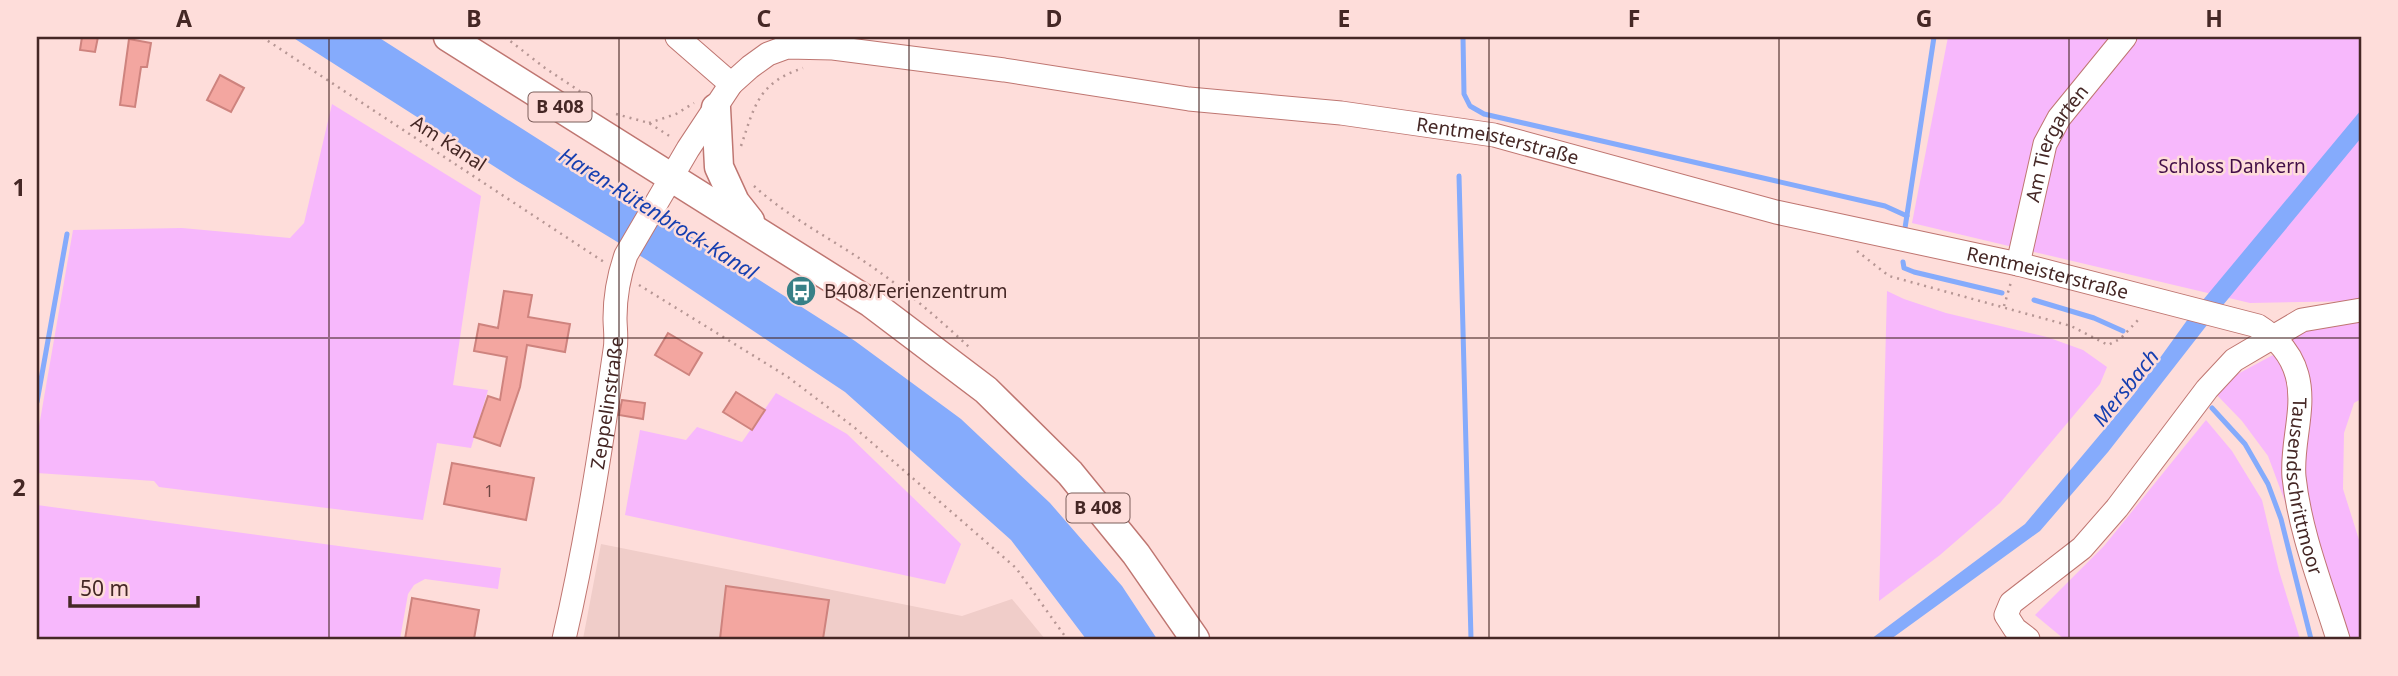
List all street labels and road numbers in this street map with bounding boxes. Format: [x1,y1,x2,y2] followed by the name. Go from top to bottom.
[2019,79,2094,205] street label: Am Tiergarten
[528,92,592,122] road number: B 408
[406,109,492,177] street label: Am Kanal
[1415,111,1582,171] street label: Rentmeisterstraße
[1964,240,2131,305] street label: Rentmeisterstraße
[584,336,629,471] street label: Zeppelinstraße
[2281,397,2329,578] street label: Tausendschrittmoor
[1066,494,1130,522] road number: B 408

